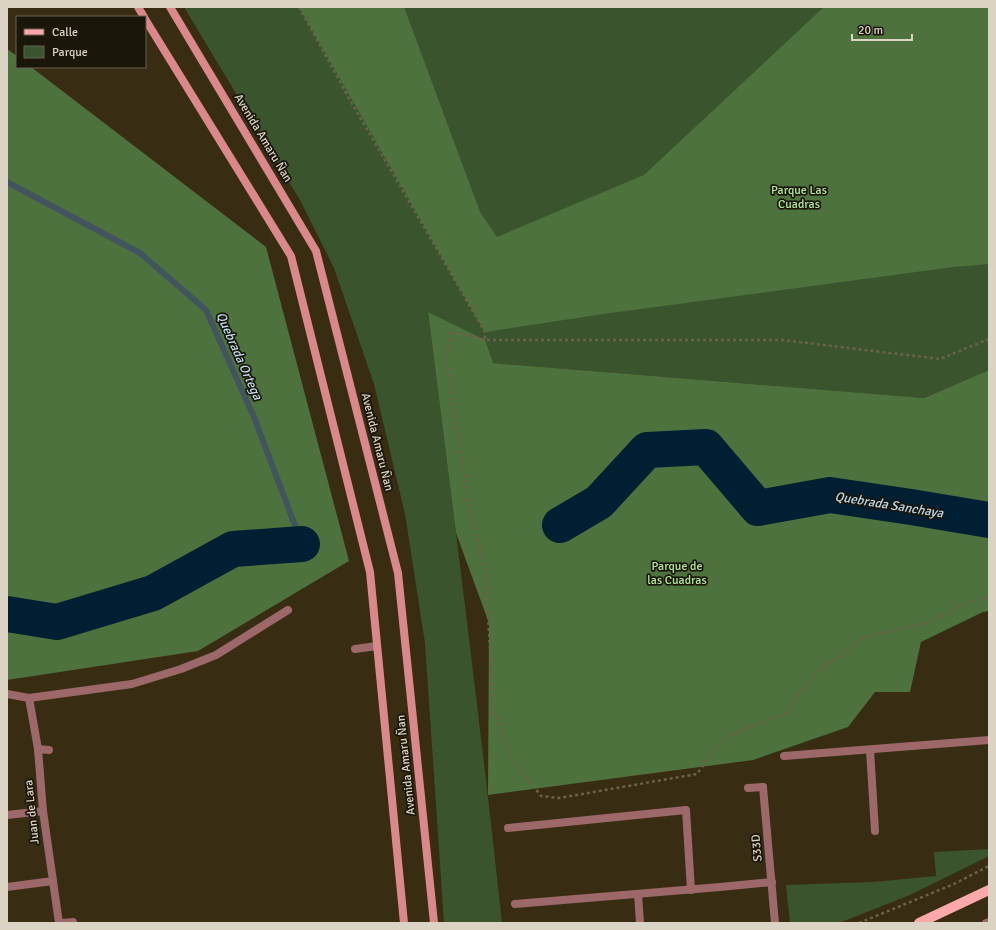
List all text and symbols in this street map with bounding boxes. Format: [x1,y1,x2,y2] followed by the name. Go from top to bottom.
[16,16,146,68] legend
[852,16,912,42] scale bar
[858,23,883,38] text: 20 m
[52,25,78,40] text: Calle
[52,45,88,60] text: Parque
[231,91,295,185] street label: Avenida Amaru Ñan
[771,183,827,212] park label: Parque Las Cuadras
[212,310,266,403] water label: Quebrada Ortega
[358,391,396,493] street label: Avenida Amaru Ñan
[834,489,945,522] water label: Quebrada Sanchaya
[647,559,707,588] park label: Parque de las Cuadras
[393,714,419,816] street label: Avenida Amaru Ñan
[21,779,43,845] street label: Juan de Lara
[748,833,766,862] street label: S33D

